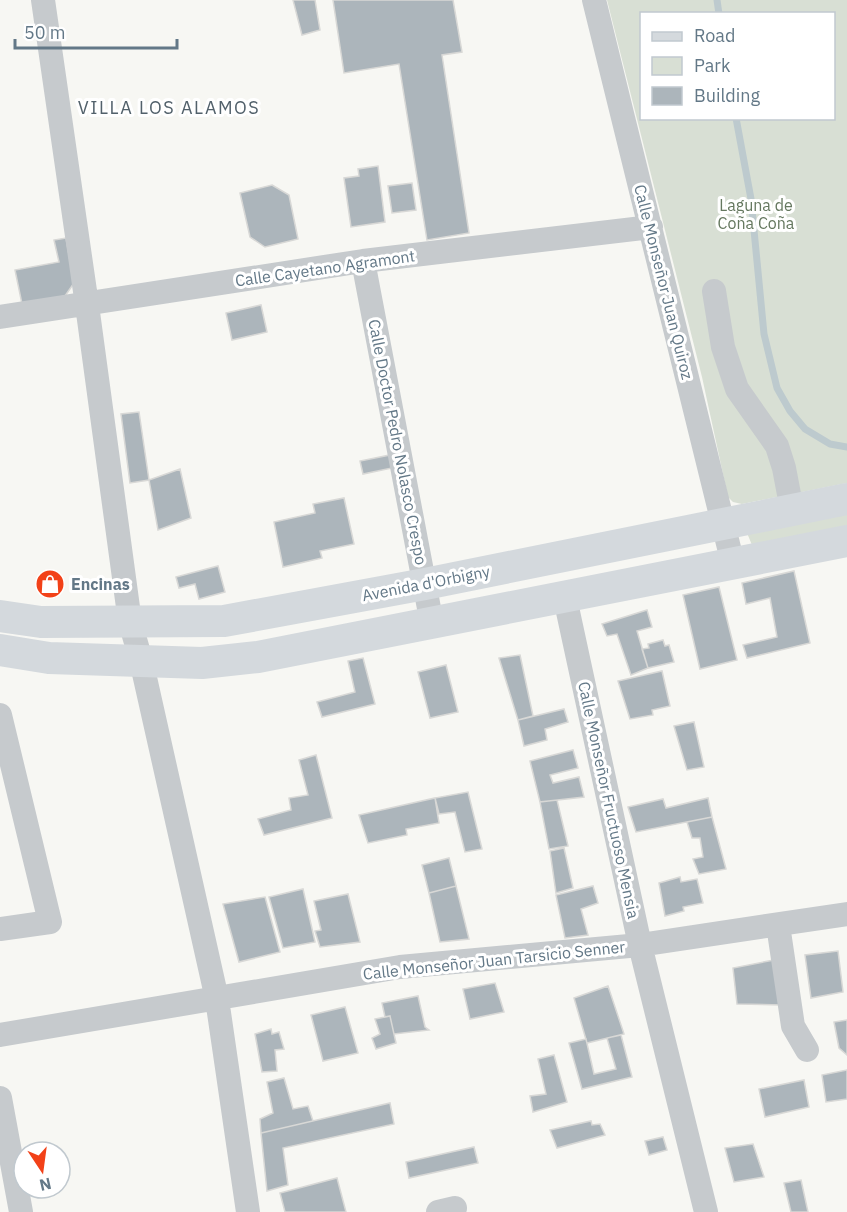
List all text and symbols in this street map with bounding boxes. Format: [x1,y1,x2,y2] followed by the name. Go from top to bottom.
[15,12,177,50] scale bar
[640,12,835,120] legend
[24,21,66,44] text: 50 m
[694,24,735,47] text: Road
[694,54,731,77] text: Park
[694,84,761,107] text: Building
[78,96,260,119] district label: VILLA LOS ALAMOS
[630,182,698,382] street label: Calle Monseñor Juan Quiroz
[718,195,795,233] park label: Laguna de Coña Coña
[234,245,416,291] street label: Calle Cayetano Agramont
[364,318,432,567] street label: Calle Doctor Pedro Nolasco Crespo
[360,561,492,605] street label: Avenida d'Orbigny
[34,568,66,600] shop icon: Encinas
[71,574,130,594] place label: Encinas
[574,680,644,921] street label: Calle Monseñor Fructuoso Mensia
[362,936,626,984] street label: Calle Monseñor Juan Tarsicio Senner
[12,1140,72,1200] north arrow
[37,1174,53,1196] text: N

